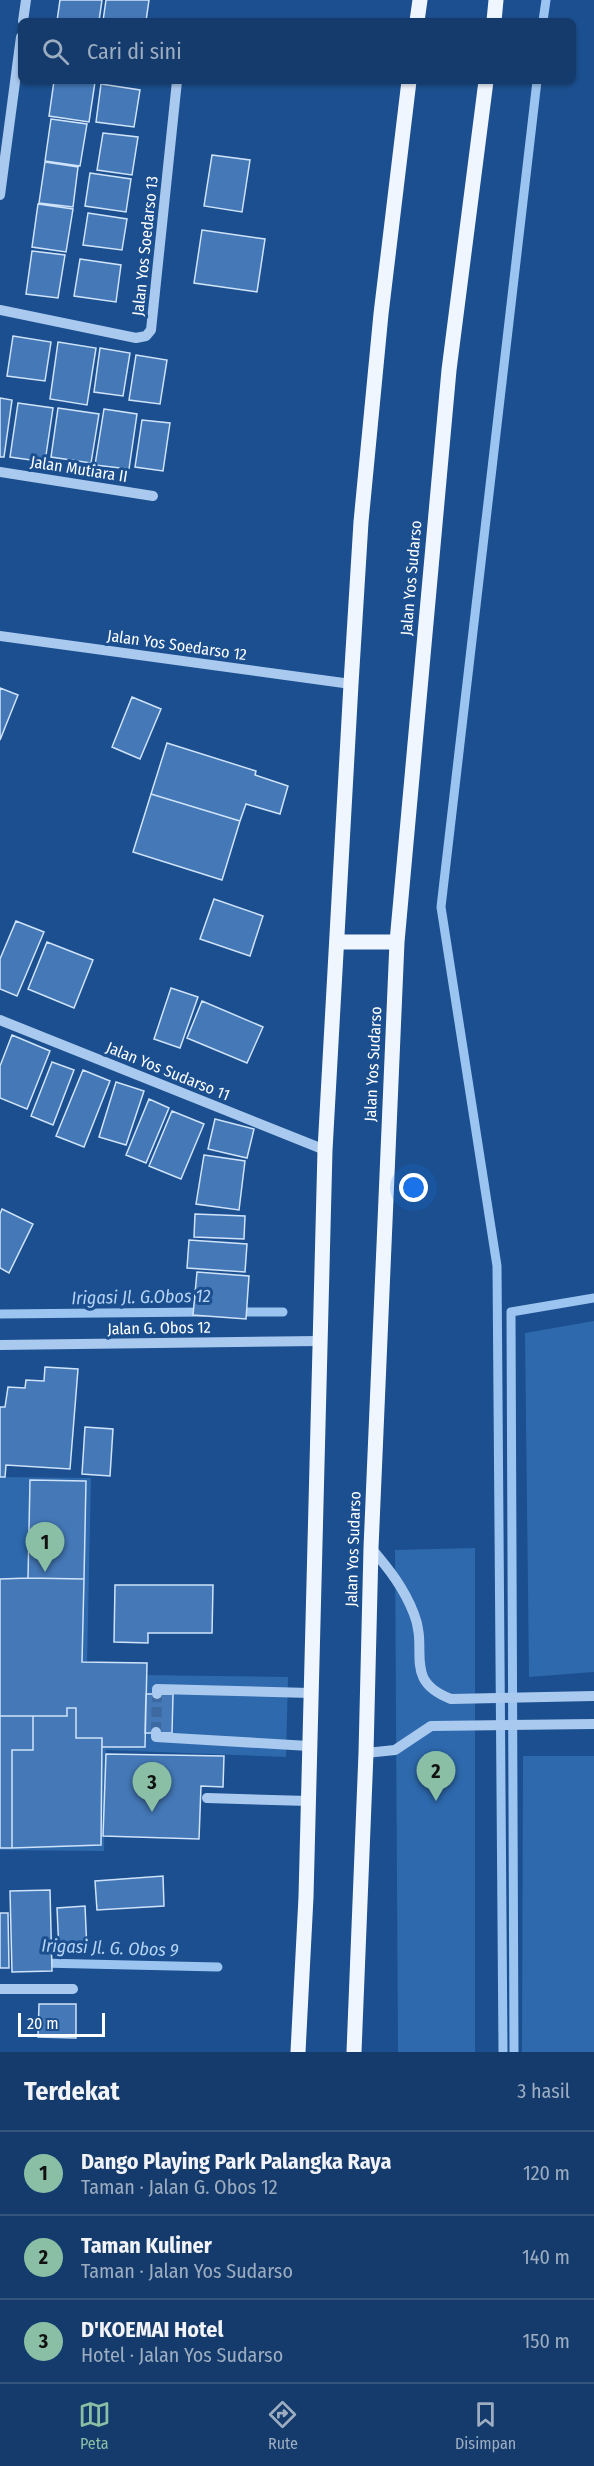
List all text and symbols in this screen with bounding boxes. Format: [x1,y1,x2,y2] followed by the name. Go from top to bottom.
[18,18,576,84] search box
[39,35,72,68] icon: search
[87,38,182,65] text: Cari di sini
[128,175,162,317] street label: Jalan Yos Soedarso 13
[29,452,129,486] street label: Jalan Mutiara II
[396,520,426,636] street label: Jalan Yos Sudarso
[106,626,248,664] street label: Jalan Yos Soedarso 12
[360,1006,386,1122] street label: Jalan Yos Sudarso
[103,1038,233,1104] street label: Jalan Yos Sudarso 11
[399,1173,428,1202] your location
[71,1285,211,1309] water label: Irigasi Jl. G.Obos 12
[107,1318,211,1338] street label: Jalan G. Obos 12
[341,1491,365,1607] street label: Jalan Yos Sudarso
[26,1522,64,1572] pin: 1
[416,1752,456,1801] pin: 2
[132,1762,172,1812] pin: 3
[41,1935,179,1961] water label: Irigasi Jl. G. Obos 9
[18,2010,105,2038] scale bar
[27,2014,58,2033] text: 20 m
[24,2076,120,2107] text: Terdekat
[517,2079,570,2103] text: 3 hasil
[81,2148,391,2175] text: Dango Playing Park Palangka Raya
[39,2161,48,2185] text: 1
[523,2161,570,2185] text: 120 m
[81,2175,278,2199] text: Taman · Jalan G. Obos 12
[81,2232,212,2259] text: Taman Kuliner
[39,2245,48,2269] text: 2
[522,2245,570,2269] text: 140 m
[81,2259,293,2283] text: Taman · Jalan Yos Sudarso
[81,2316,223,2343] text: D'KOEMAI Hotel
[39,2329,48,2353] text: 3
[523,2329,570,2353] text: 150 m
[81,2343,283,2367] text: Hotel · Jalan Yos Sudarso
[78,2398,111,2453] tab: Peta
[266,2398,299,2453] tab: Rute
[455,2398,516,2453] tab: Disimpan

